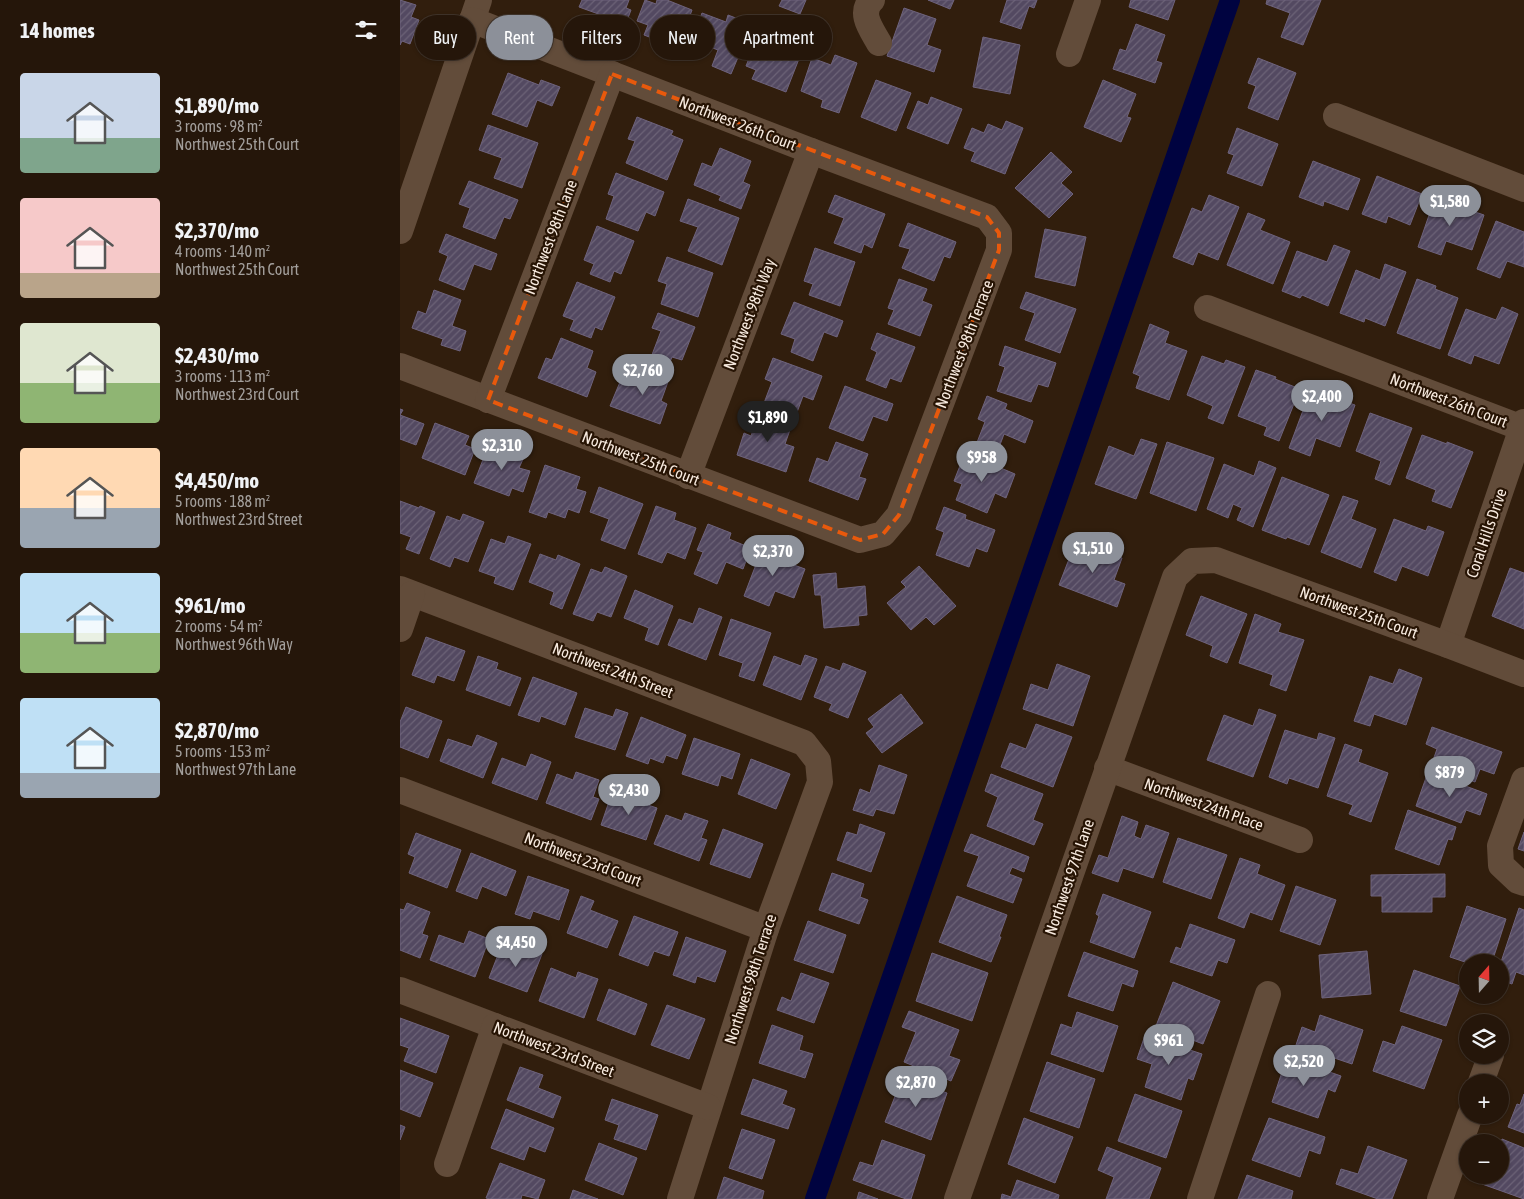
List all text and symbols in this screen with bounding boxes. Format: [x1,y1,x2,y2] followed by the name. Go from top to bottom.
[415,15,476,60] chip: Buy
[486,15,553,60] chip: Rent
[563,15,640,60] chip: Filters
[650,15,715,60] chip: New
[725,15,832,60] chip: Apartment
[352,16,380,44] icon: filters
[20,18,95,42] text: 14 homes
[677,92,800,154] street label: Northwest 26th Court
[60,93,120,153] icon: home
[175,93,259,117] text: $1,890/mo
[175,117,263,135] text: 3 rooms · 98 m²
[175,135,299,153] text: Northwest 25th Court
[520,177,580,297] street label: Northwest 98th Lane
[1409,184,1491,227] pin: $1,580
[1430,192,1470,210] text: $1,580
[60,218,120,278] icon: home
[175,218,259,242] text: $2,370/mo
[175,242,270,260] text: 4 rooms · 140 m²
[719,255,780,373] street label: Northwest 98th Way
[175,260,299,278] text: Northwest 25th Court
[931,277,997,411] street label: Northwest 98th Terrace
[60,343,120,403] icon: home
[175,343,259,367] text: $2,430/mo
[602,354,684,396] pin: $2,760
[623,361,663,379] text: $2,760
[175,367,270,385] text: 3 rooms · 113 m²
[1388,369,1511,431] street label: Northwest 26th Court
[1281,380,1363,422] pin: $2,400
[175,385,299,403] text: Northwest 23rd Court
[1302,387,1342,405] text: $2,400
[727,400,809,443] pin: $1,890
[748,408,788,426] text: $1,890
[580,427,703,489] street label: Northwest 25th Court
[461,428,543,471] pin: $2,310
[482,436,522,454] text: $2,310
[952,440,1012,483] pin: $958
[967,448,997,466] text: $958
[60,468,120,528] icon: home
[175,468,259,492] text: $4,450/mo
[1462,486,1510,580] street label: Coral Hills Drive
[175,492,270,510] text: 5 rooms · 188 m²
[175,510,303,528] text: Northwest 23rd Street
[1052,532,1134,574] pin: $1,510
[732,534,814,577] pin: $2,370
[1073,539,1113,557] text: $1,510
[753,542,793,560] text: $2,370
[1298,582,1421,642] street label: Northwest 25th Court
[60,593,120,653] icon: home
[175,593,246,617] text: $961/mo
[175,617,263,635] text: 2 rooms · 54 m²
[175,635,293,653] text: Northwest 96th Way
[550,639,676,701] street label: Northwest 24th Street
[60,718,120,778] icon: home
[175,718,259,742] text: $2,870/mo
[175,742,270,760] text: 5 rooms · 153 m²
[1420,756,1480,798] pin: $879
[175,760,296,778] text: Northwest 97th Lane
[1435,763,1465,781] text: $879
[588,774,670,816] pin: $2,430
[1142,774,1266,834] street label: Northwest 24th Place
[609,781,649,799] text: $2,430
[1041,817,1097,937] street label: Northwest 97th Lane
[522,828,645,890] street label: Northwest 23rd Court
[720,912,780,1046] street label: Northwest 98th Terrace
[475,926,557,968] pin: $4,450
[496,933,536,951] text: $4,450
[1459,954,1509,1004] north arrow
[1459,954,1509,1184] map controls
[1459,1014,1509,1064] button: layers
[491,1018,617,1080] street label: Northwest 23rd Street
[1139,1024,1199,1066] pin: $961
[1154,1031,1184,1049] text: $961
[1263,1044,1345,1087] pin: $2,520
[1284,1052,1324,1070] text: $2,520
[875,1066,957,1108] pin: $2,870
[896,1073,936,1091] text: $2,870
[1459,1074,1509,1124] button: +
[1459,1134,1509,1184] button: −

